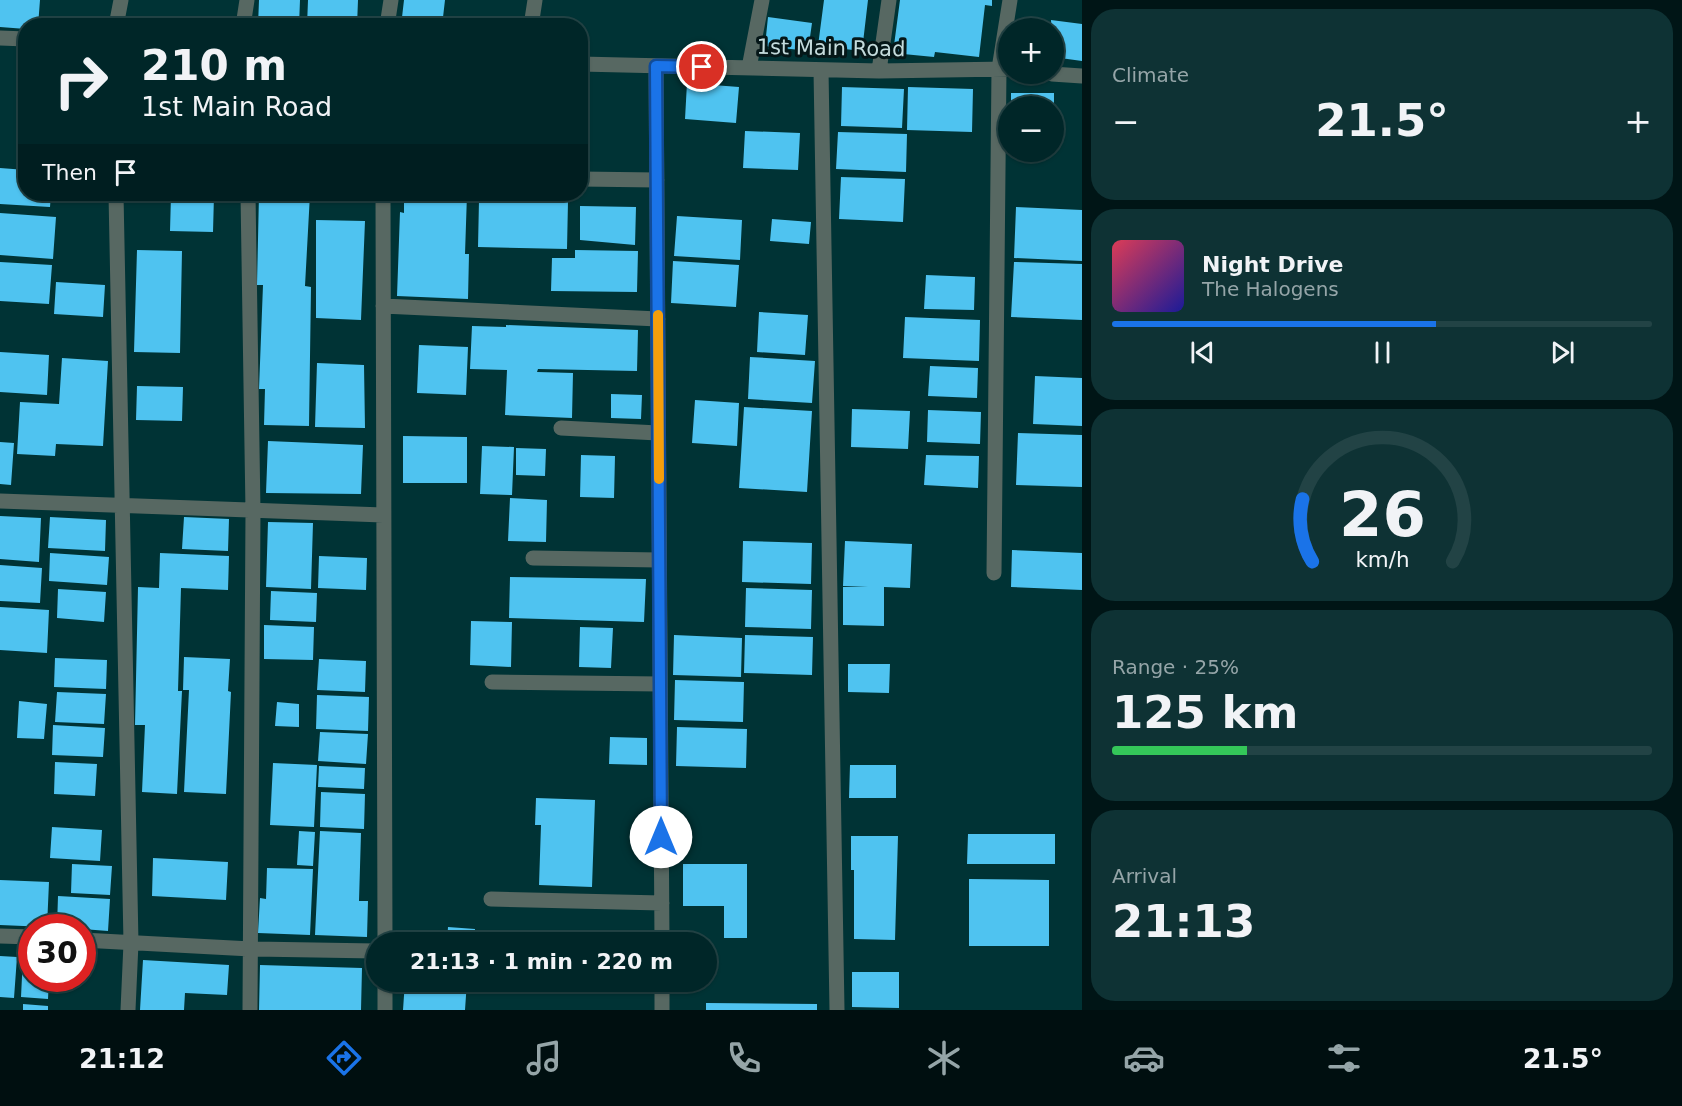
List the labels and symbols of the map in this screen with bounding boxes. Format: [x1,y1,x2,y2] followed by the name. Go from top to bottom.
[756,35,906,61] street label: 1st Main Road
[676,41,727,92] pin
[629,805,693,869] position arrow
[18,914,96,992] speed limit sign: 30

